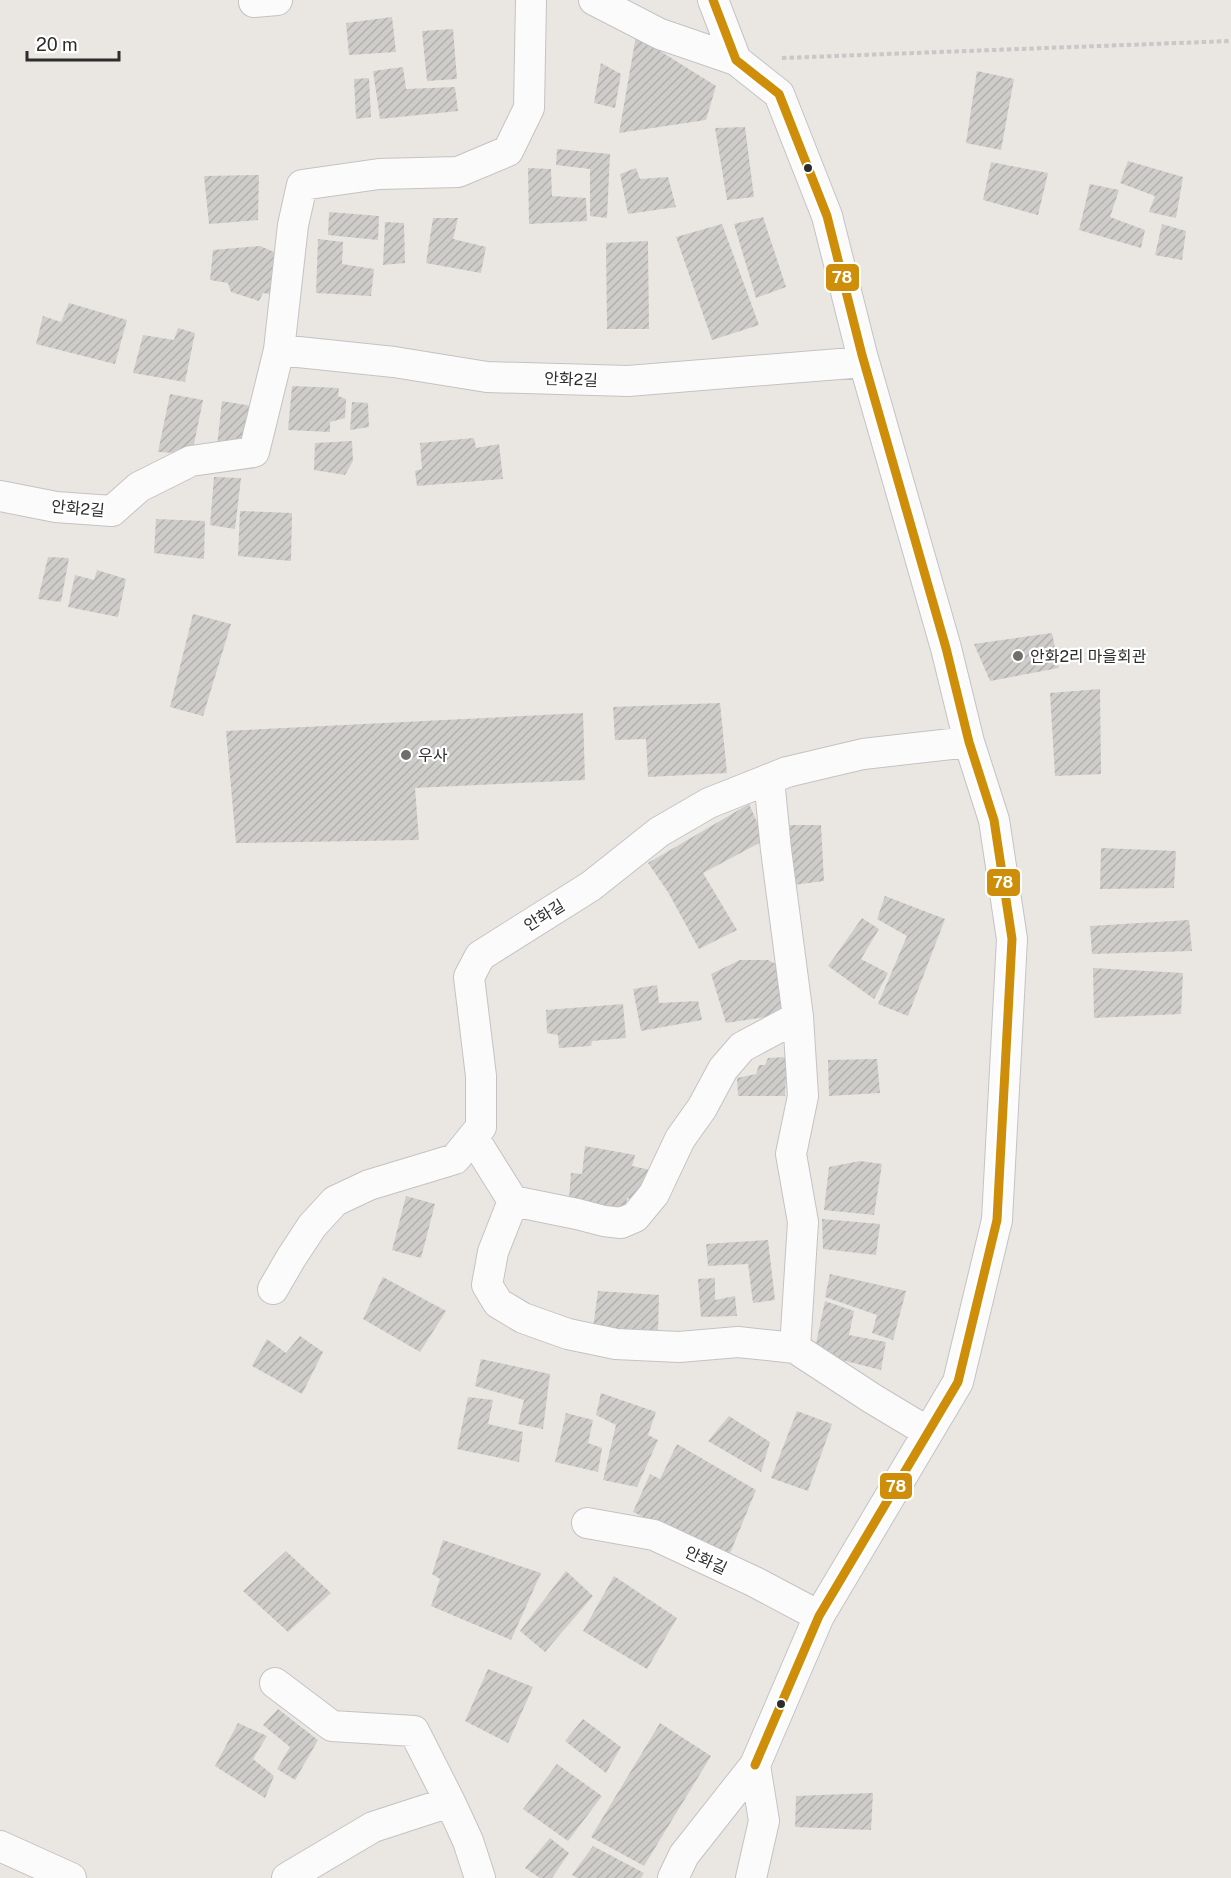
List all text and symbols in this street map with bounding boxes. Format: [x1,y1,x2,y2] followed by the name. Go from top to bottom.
[27,24,118,62] scale bar
[36,34,78,55] text: 20 m
[802,162,814,174] unlabelled marker
[825,263,860,292] line badge: 78
[832,268,853,287] text: 78
[544,369,598,390] street label: 안화2길
[50,497,106,520] street label: 안화2길
[1030,647,1147,666] place label: 안화2리 마을회관
[1011,649,1025,663] marker: 안화2리 마을회관
[418,746,448,765] place label: 우사
[399,748,413,762] marker: 우사
[986,868,1021,897] line badge: 78
[993,873,1014,892] text: 78
[521,896,568,935] street label: 안화길
[879,1472,913,1500] line badge: 78
[886,1477,907,1496] text: 78
[682,1543,730,1578] street label: 안화길
[775,1698,787,1710] unlabelled marker

